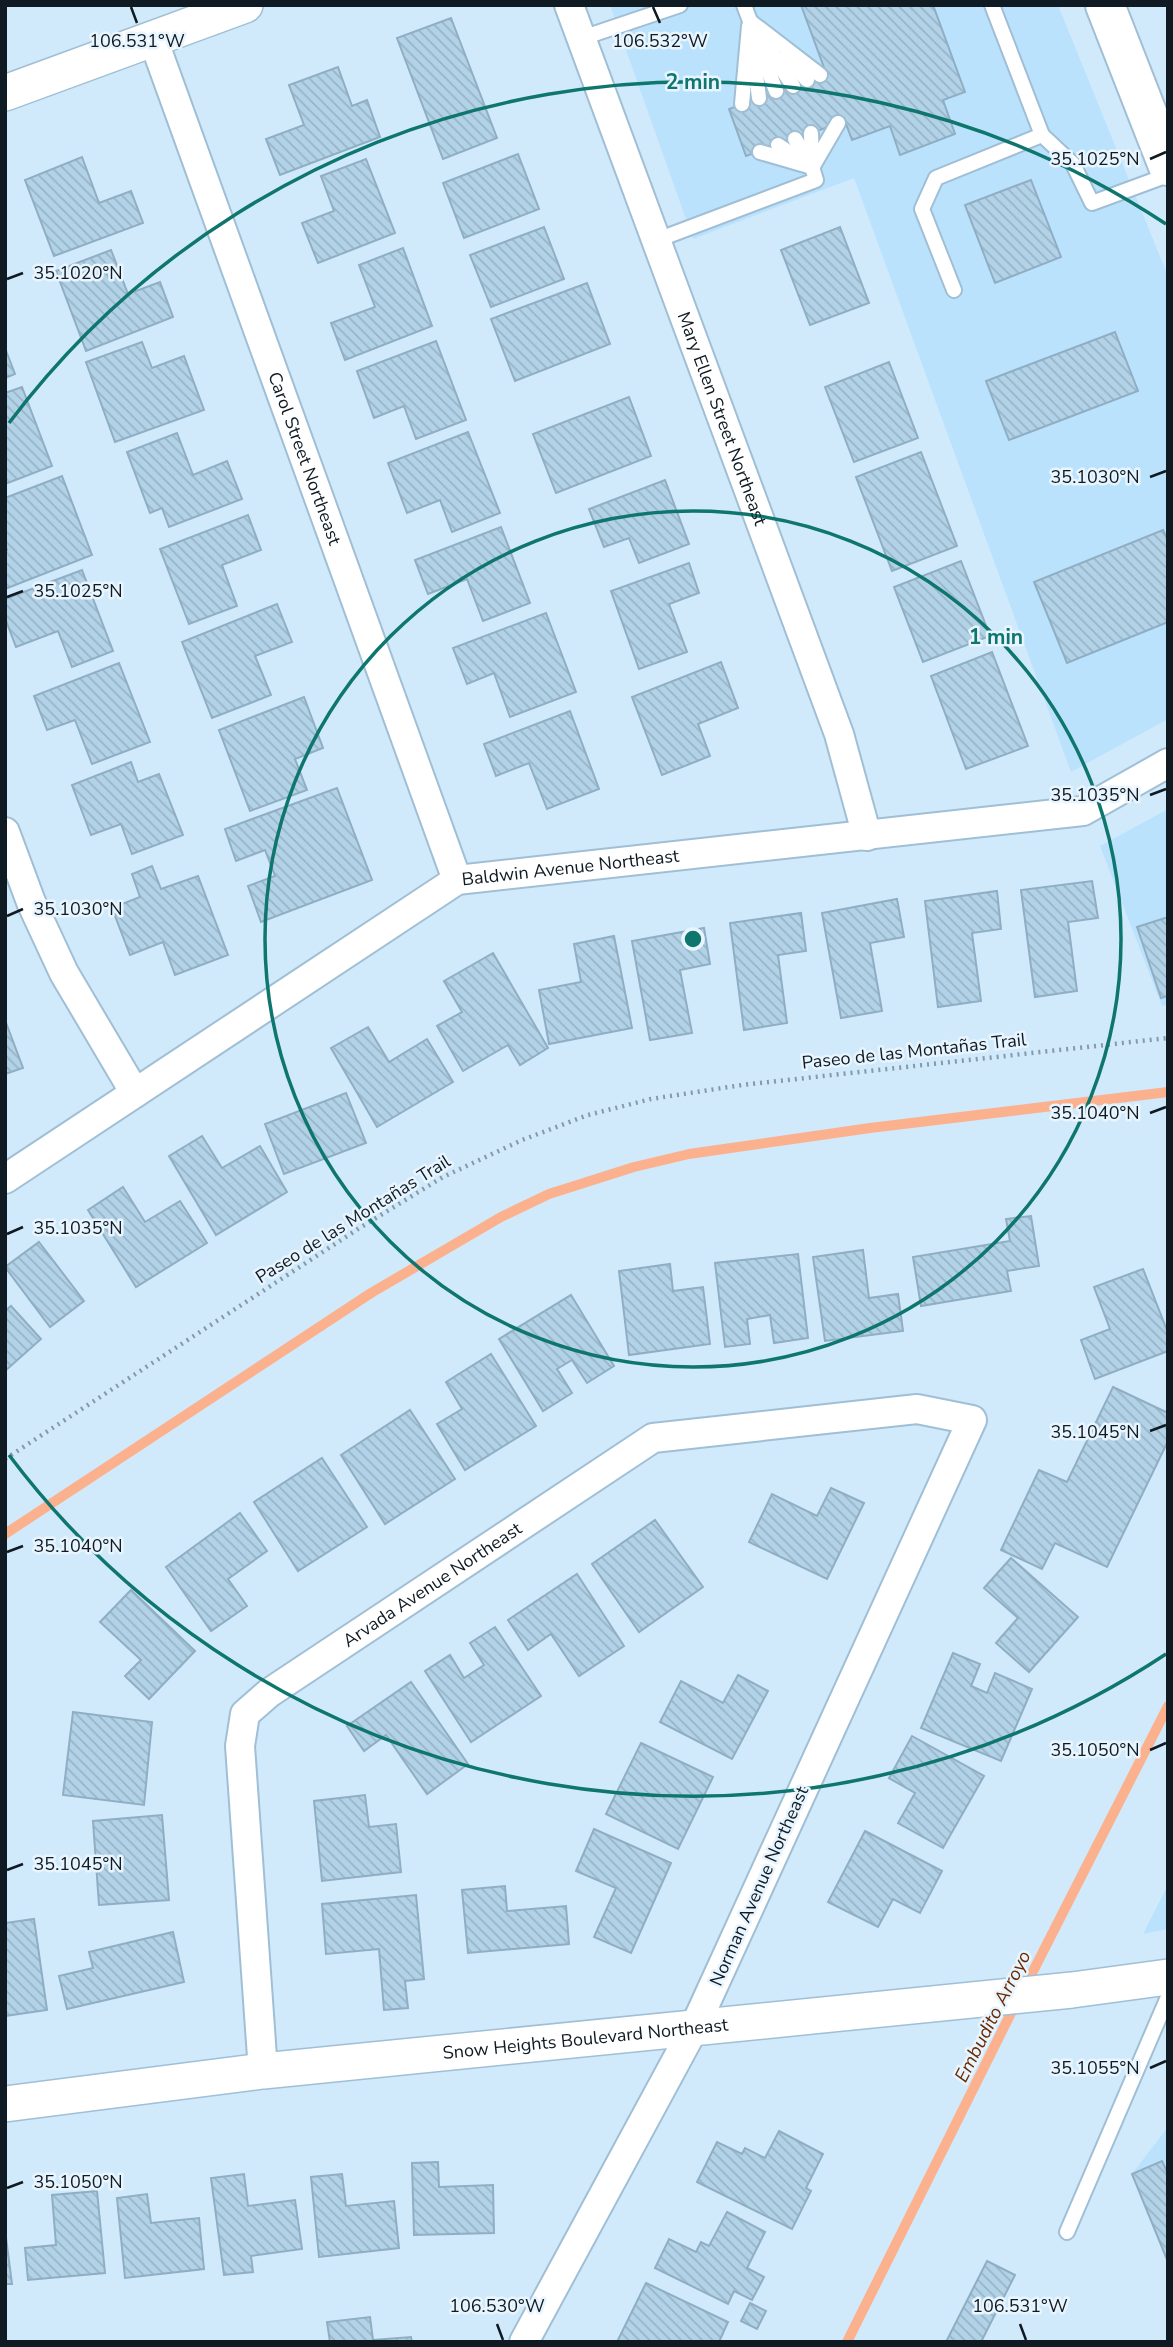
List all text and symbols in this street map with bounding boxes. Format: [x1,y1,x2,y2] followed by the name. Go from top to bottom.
[89,29,185,53] text: 106.531°W
[612,29,708,53] text: 106.532°W
[666,68,720,96] text: 2 min
[1051,147,1139,171] text: 35.1025°N
[34,261,122,285] text: 35.1020°N
[672,308,773,529] street label: Mary Ellen Street Northeast
[262,369,347,549] street label: Carol Street Northeast
[1051,465,1139,489] text: 35.1030°N
[34,579,122,603] text: 35.1025°N
[969,623,1023,651] text: 1 min
[1051,783,1139,807] text: 35.1035°N
[460,844,681,891] street label: Baldwin Avenue Northeast
[34,897,122,921] text: 35.1030°N
[681,927,705,951] centre of rings
[801,1027,1028,1075] street label: Paseo de las Montañas Trail
[1051,1101,1139,1125] text: 35.1040°N
[251,1149,456,1289] street label: Paseo de las Montañas Trail
[34,1216,122,1240] text: 35.1035°N
[1051,1420,1139,1444] text: 35.1045°N
[338,1516,527,1653] street label: Arvada Avenue Northeast
[34,1534,122,1558] text: 35.1040°N
[1051,1738,1139,1762] text: 35.1050°N
[704,1782,814,1990] street label: Norman Avenue Northeast
[34,1852,122,1876] text: 35.1045°N
[949,1946,1037,2087] water label: Embudito Arroyo
[441,2012,730,2065] street label: Snow Heights Boulevard Northeast
[1051,2056,1139,2080] text: 35.1055°N
[34,2170,122,2194] text: 35.1050°N
[449,2294,545,2318] text: 106.530°W
[972,2294,1068,2318] text: 106.531°W

